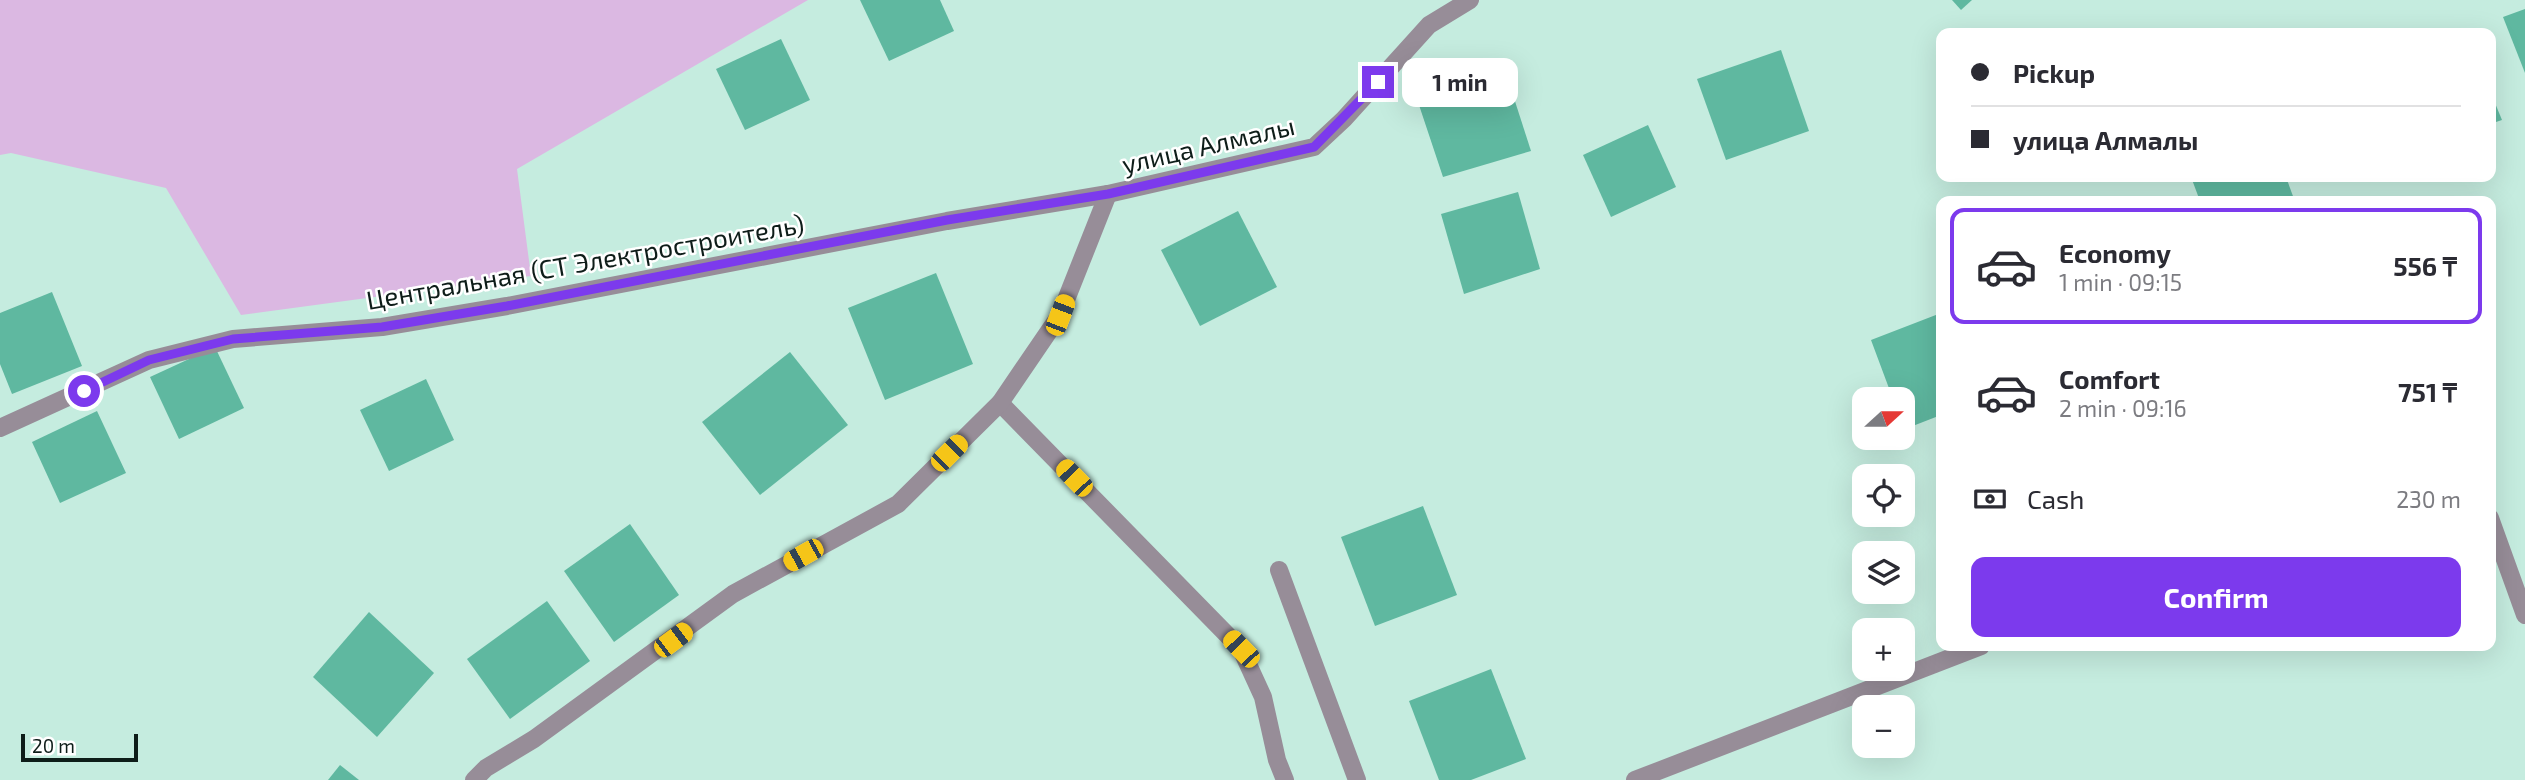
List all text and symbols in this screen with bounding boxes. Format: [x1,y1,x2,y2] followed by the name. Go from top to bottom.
[1402,57,1518,106] callout: 1 min
[2013,57,2095,88] text: Pickup
[1362,66,1394,98] route end
[1432,68,1488,96] text: 1 min
[1119,109,1298,180] street label: улица Алмалы
[2013,124,2198,155] text: улица Алмалы
[364,207,806,315] street label: Центральная (СТ Электростроитель)
[1975,235,2038,298] icon: car
[2059,237,2171,268] text: Economy
[2393,250,2457,281] text: 556 ₸
[2059,268,2182,296] text: 1 min · 09:15
[1043,292,1078,338] car
[1975,361,2038,424] icon: car
[2059,363,2160,394] text: Comfort
[68,375,100,407] route start
[2398,376,2457,407] text: 751 ₸
[1852,387,1914,450] north arrow
[1852,387,1915,758] map controls
[2059,394,2187,422] text: 2 min · 09:16
[927,431,972,475] car
[1052,456,1097,500] car
[1852,464,1915,527] button: locate
[1971,480,2009,518] icon: cash
[2027,483,2084,514] text: Cash
[2396,485,2461,513] text: 230 m
[780,536,827,574] car
[1852,541,1915,604] button: layers
[1971,557,2461,637] button: Confirm
[1852,618,1915,681] button: +
[650,619,697,661] car
[1219,627,1264,671] car
[1852,695,1915,758] button: −
[21,731,138,763] scale bar
[32,734,75,757] text: 20 m

